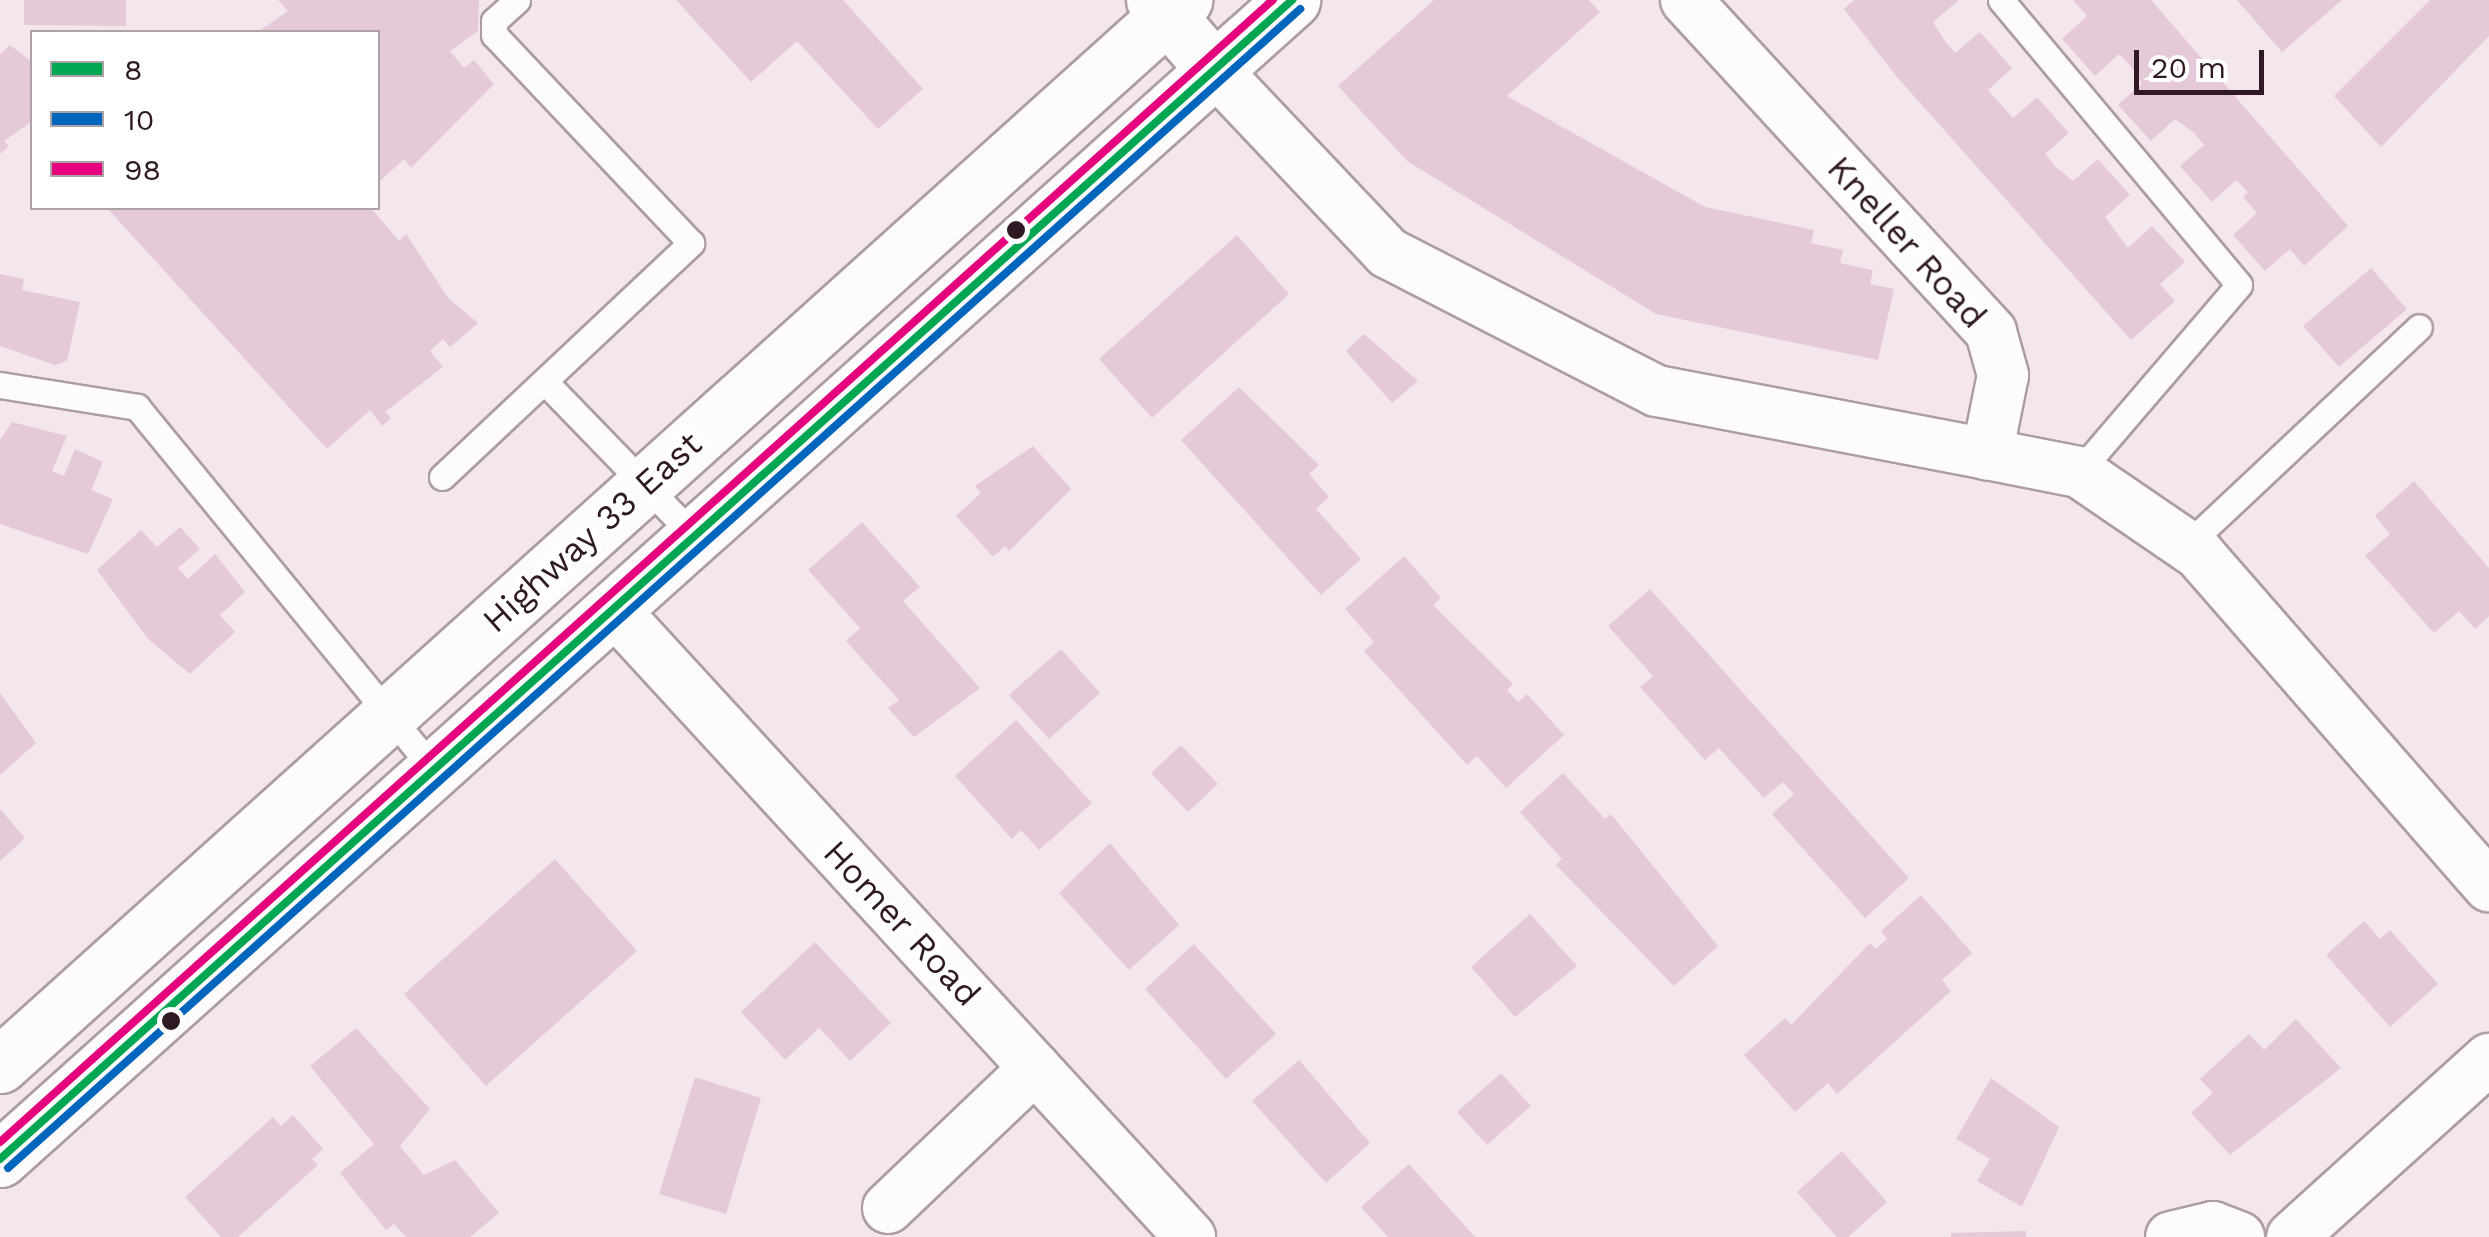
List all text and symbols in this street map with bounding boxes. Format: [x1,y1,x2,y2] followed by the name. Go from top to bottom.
[30,30,380,210] legend
[2139,30,2269,92] scale bar
[2151,50,2226,85] text: 20 m
[124,52,142,87] text: 8
[124,102,154,137] text: 10
[1818,147,1996,337] street label: Kneller Road
[124,152,161,187] text: 98
[1006,220,1026,240] unlabelled marker
[474,422,710,642] street label: Highway 33 East
[814,831,990,1015] street label: Homer Road
[161,1011,181,1031] unlabelled marker

